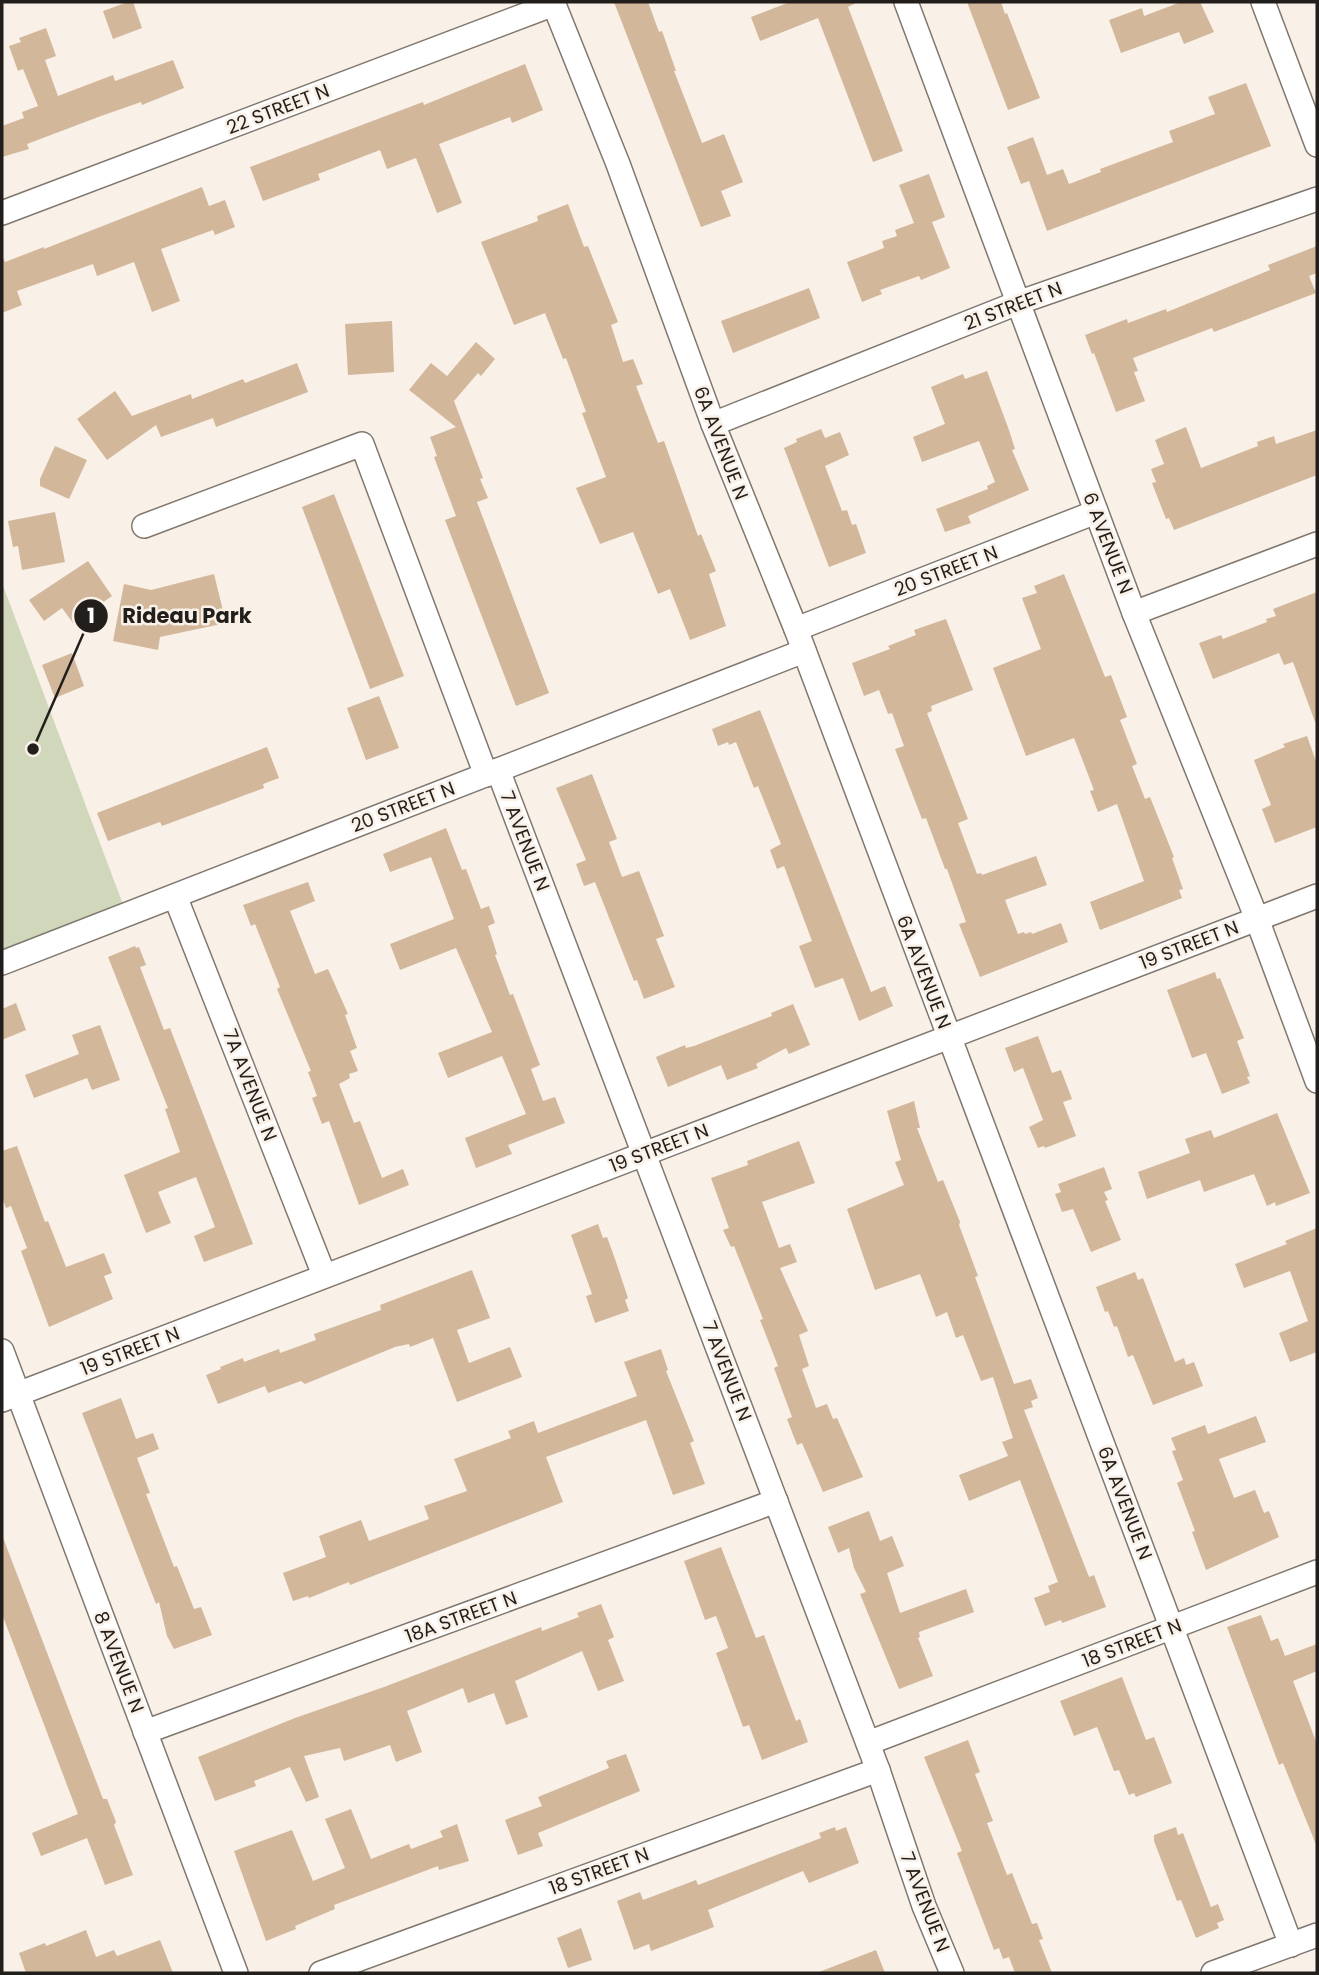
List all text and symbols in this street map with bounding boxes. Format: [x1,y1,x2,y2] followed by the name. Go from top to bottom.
[223,77,333,141] street label: 22 STREET N
[960,275,1066,337] street label: 21 STREET N
[687,382,755,504] street label: 6A AVENUE N
[1076,488,1140,598] street label: 6 AVENUE N
[890,539,1002,603] street label: 20 STREET N
[73,595,266,637] callout: Rideau Park
[87,601,95,630] text: 1
[122,601,252,630] text: Rideau Park
[347,775,459,839] street label: 20 STREET N
[494,787,556,895] street label: 7 AVENUE N
[890,911,958,1033] street label: 6A AVENUE N
[1135,914,1243,976] street label: 19 STREET N
[216,1025,284,1145] street label: 7A AVENUE N
[605,1117,713,1179] street label: 19 STREET N
[696,1317,758,1425] street label: 7 AVENUE N
[76,1320,184,1382] street label: 19 STREET N
[1091,1442,1159,1564] street label: 6A AVENUE N
[401,1584,521,1650] street label: 18A STREET N
[87,1607,151,1717] street label: 8 AVENUE N
[1078,1612,1186,1674] street label: 18 STREET N
[545,1840,653,1902] street label: 18 STREET N
[894,1848,956,1956] street label: 7 AVENUE N

